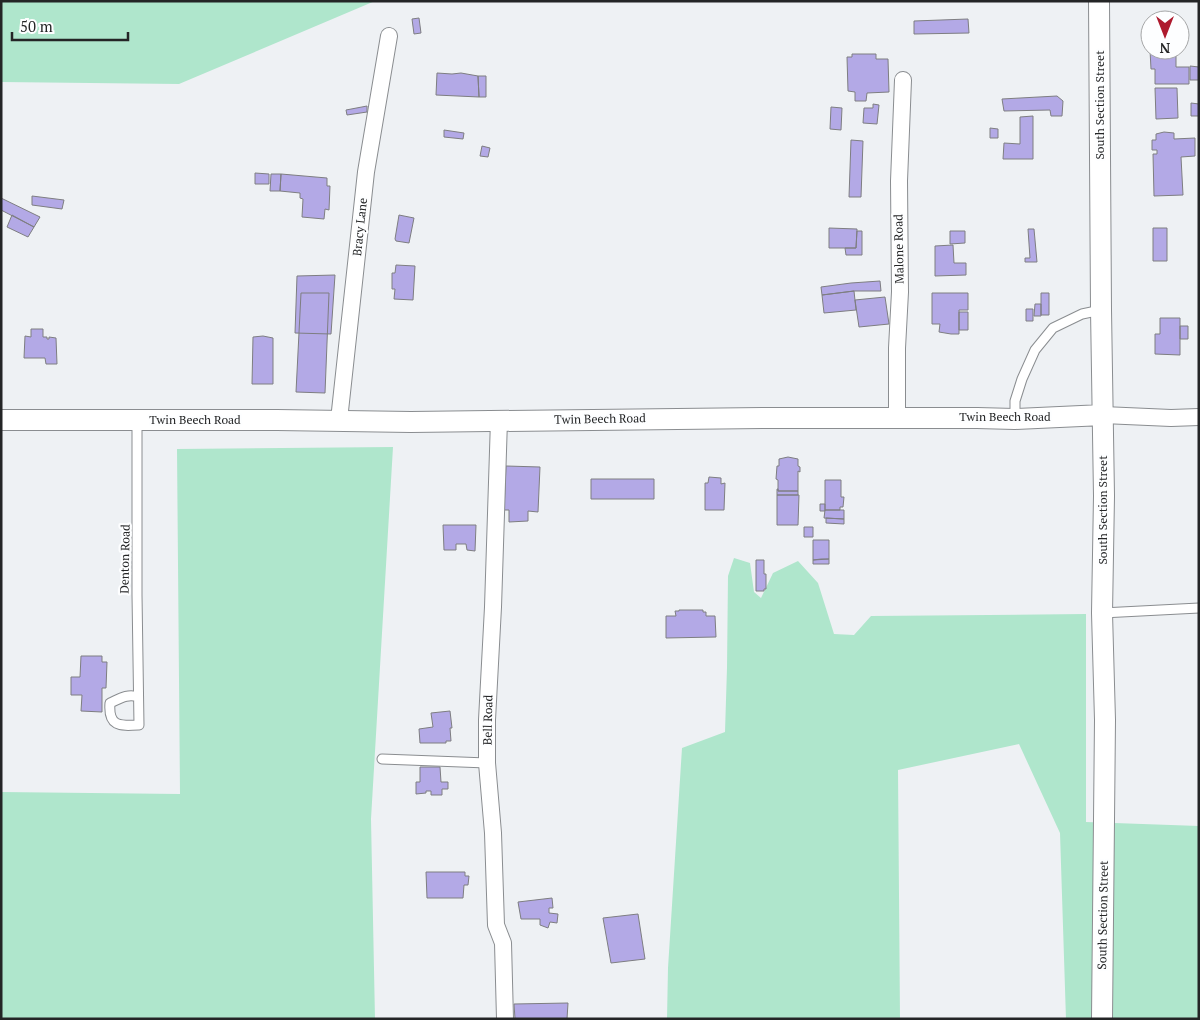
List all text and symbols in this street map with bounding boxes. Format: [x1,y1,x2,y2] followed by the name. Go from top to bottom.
[12,10,129,42] scale bar
[1140,10,1190,60] north arrow
[20,16,53,36] text: 50 m
[1159,39,1170,58] text: N
[1092,50,1107,160] street label: South Section Street
[349,197,370,257] street label: Bracy Lane
[890,214,907,284] street label: Malone Road
[959,409,1051,424] street label: Twin Beech Road
[554,410,646,427] street label: Twin Beech Road
[149,412,241,427] street label: Twin Beech Road
[1095,455,1110,565] street label: South Section Street
[116,524,133,594] street label: Denton Road
[480,694,495,745] street label: Bell Road
[1094,860,1111,970] street label: South Section Street

